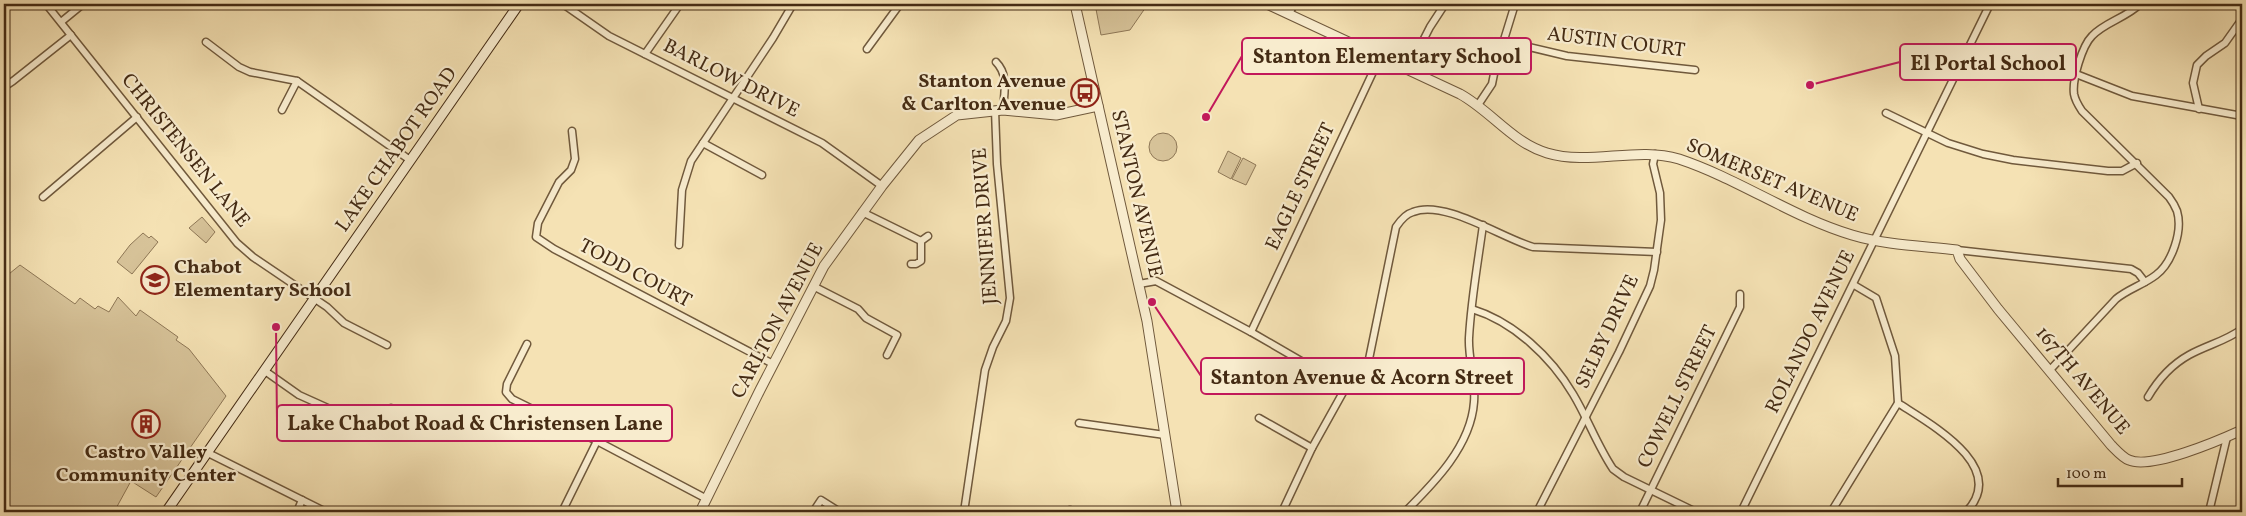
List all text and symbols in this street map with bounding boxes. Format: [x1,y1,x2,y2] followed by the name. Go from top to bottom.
[1545,21,1687,65] street label: AUSTIN COURT
[658,33,804,125] street label: BARLOW DRIVE
[1242,38,1531,74] callout: Stanton Elementary School
[1253,43,1521,72] text: Stanton Elementary School
[1900,44,2076,80] callout: El Portal School
[1910,50,2066,79] text: El Portal School
[329,62,465,238] street label: LAKE CHABOT ROAD
[114,68,256,234] street label: CHRISTENSEN LANE
[901,68,1066,119] place label: Stanton Avenue & Carlton Avenue
[1070,78,1100,108] bus stop icon: Stanton Avenue & Carlton Avenue
[1103,107,1169,281] street label: STANTON AVENUE
[1259,118,1343,255] street label: EAGLE STREET
[1681,132,1863,230] street label: SOMERSET AVENUE
[967,147,1005,305] street label: JENNIFER DRIVE
[574,233,697,316] street label: TODD COURT
[725,238,831,404] street label: CARLTON AVENUE
[1759,245,1863,419] street label: ROLANDO AVENUE
[174,254,351,305] place label: Chabot Elementary School
[140,265,170,295] school or university icon: Chabot Elementary School
[1569,270,1647,394] street label: SELBY DRIVE
[1631,321,1725,473] street label: COWELL STREET
[2028,321,2136,441] street label: 167TH AVENUE
[1201,358,1524,394] callout: Stanton Avenue & Acorn Street
[1211,364,1514,393] text: Stanton Avenue & Acorn Street
[277,405,672,441] callout: Lake Chabot Road & Christensen Lane
[131,409,161,439] building icon: Castro Valley Community Center
[287,410,663,439] text: Lake Chabot Road & Christensen Lane
[56,439,237,490] place label: Castro Valley Community Center
[2058,456,2182,488] scale bar
[2066,464,2106,485] text: 100 m

